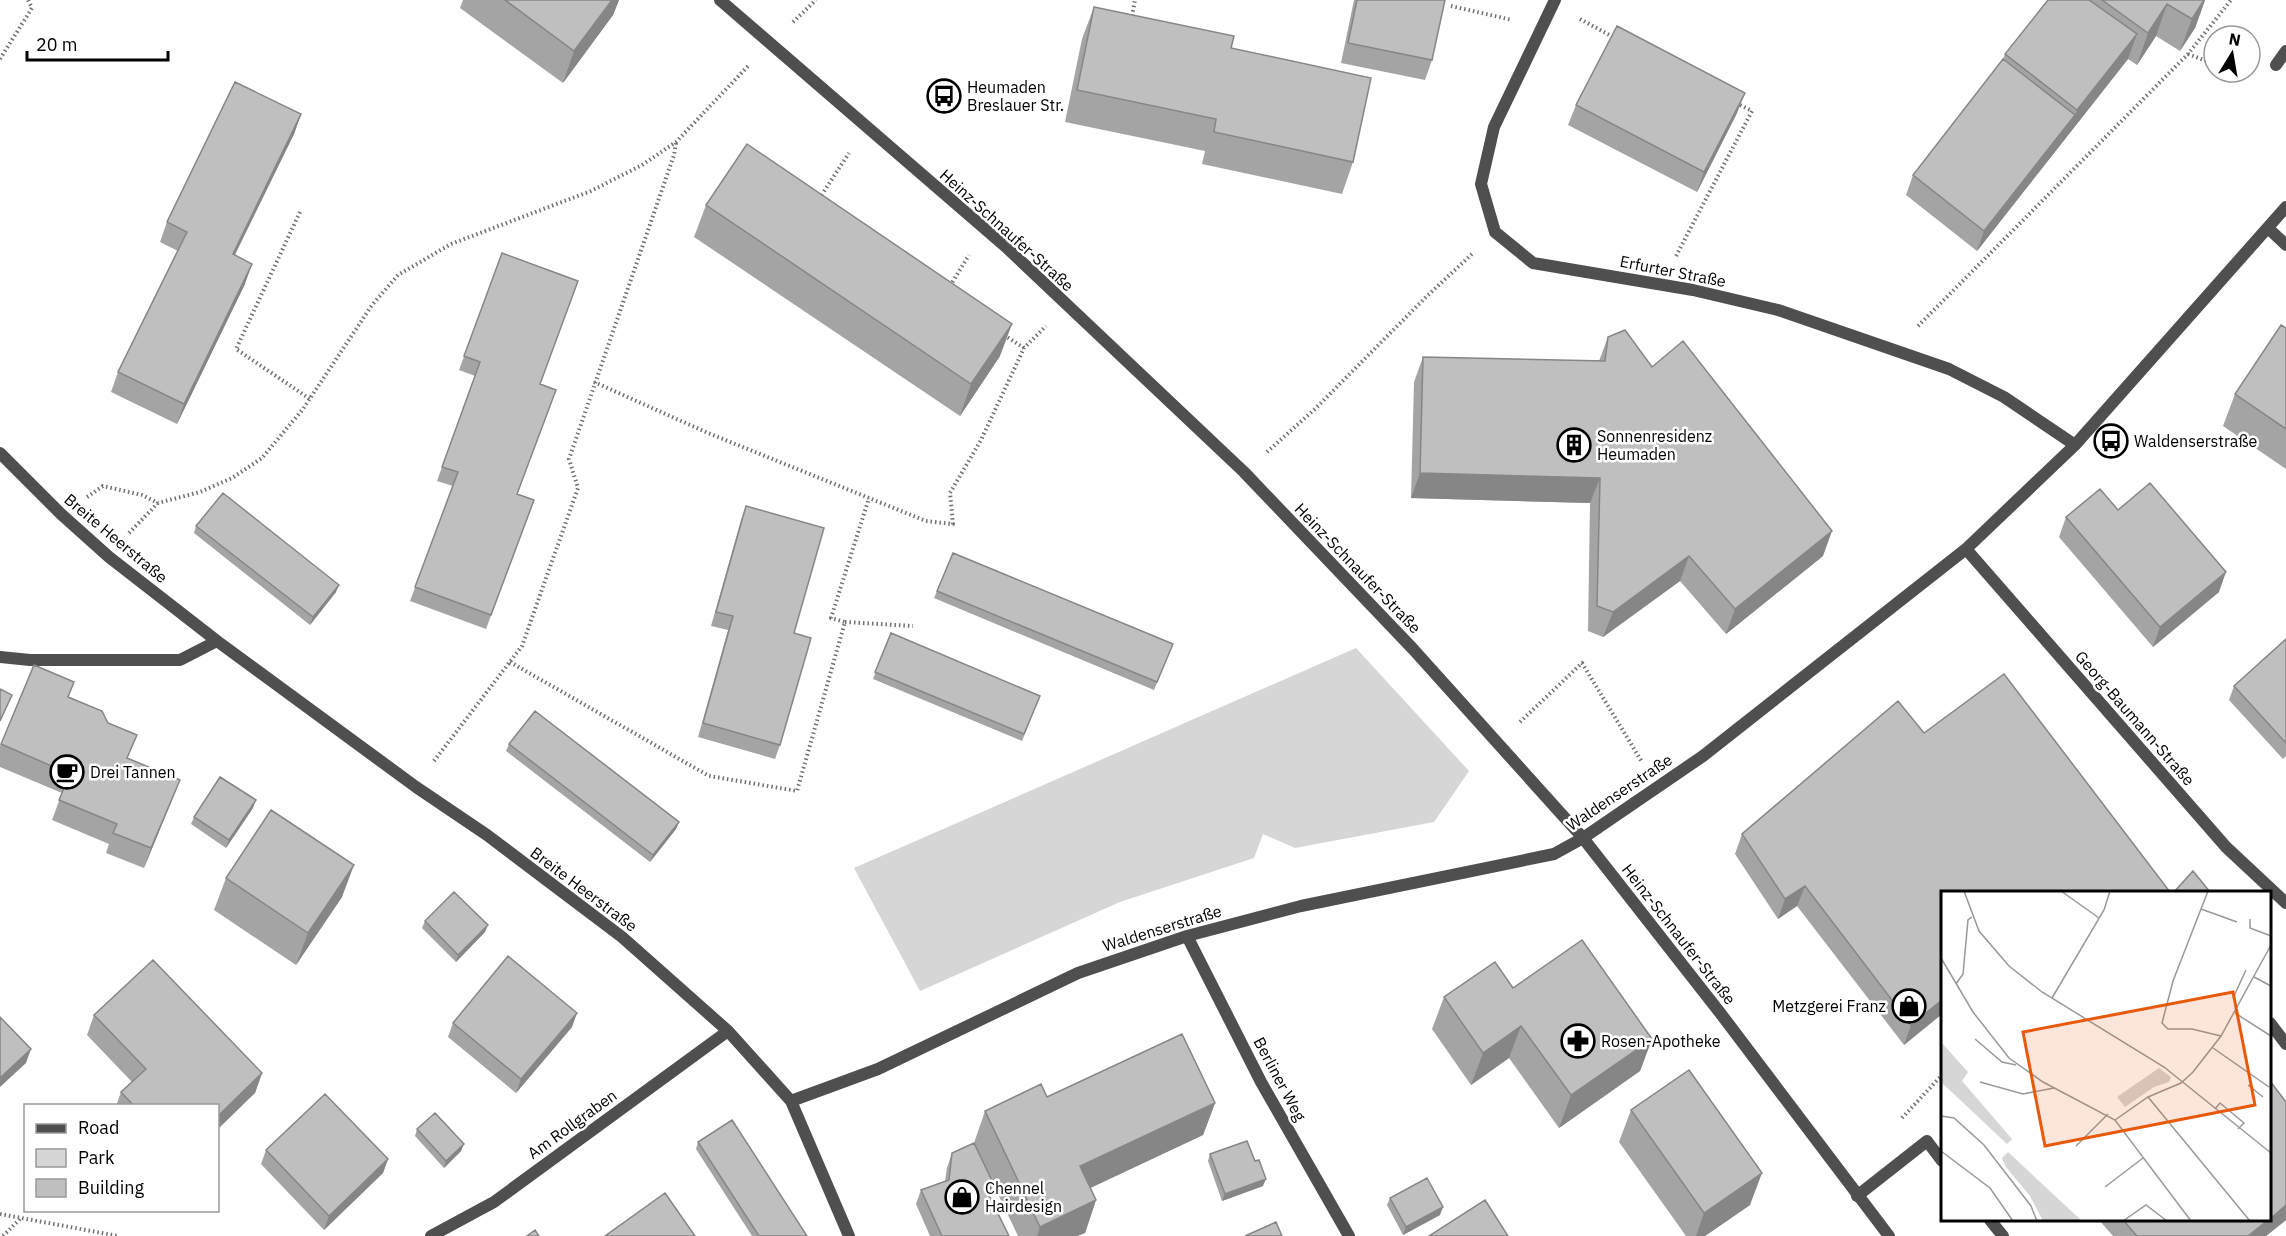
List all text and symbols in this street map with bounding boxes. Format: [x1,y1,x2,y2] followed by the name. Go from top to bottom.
[27,24,168,62] scale bar
[2202,24,2262,84] north arrow
[2227,28,2242,50] text: N
[36,33,78,56] text: 20 m
[967,77,1064,115] place label: Heumaden Breslauer Str.
[926,78,962,114] bus stop icon: Heumaden Breslauer Str.
[936,165,1078,296] street label: Heinz-Schnaufer-Straße
[1618,251,1728,291] street label: Erfurter Straße
[2093,423,2129,459] bus stop icon: Waldenserstraße
[1597,426,1712,464] place label: Sonnenresidenz Heumaden
[1556,427,1592,463] building icon: Sonnenresidenz Heumaden
[2134,431,2257,451] place label: Waldenserstraße
[60,489,172,587] street label: Breite Heerstraße
[1291,499,1426,637] street label: Heinz-Schnaufer-Straße
[2071,646,2199,790] street label: Georg-Baumann-Straße
[1562,749,1676,835] street label: Waldenserstraße
[49,754,85,790] cafe icon: Drei Tannen
[90,762,176,782] place label: Drei Tannen
[527,842,642,936] street label: Breite Heerstraße
[1618,860,1740,1009] street label: Heinz-Schnaufer-Straße
[1941,891,2271,1221] inset map
[1100,900,1224,956] street label: Waldenserstraße
[1891,988,1927,1024] shop icon: Metzgerei Franz
[1772,996,1886,1016] place label: Metzgerei Franz
[1560,1023,1596,1059] pharmacy icon: Rosen-Apotheke
[1601,1031,1721,1051] place label: Rosen-Apotheke
[1250,1034,1311,1125] street label: Berliner Weg
[523,1085,621,1163] street label: Am Rollgraben
[24,1104,219,1212] legend
[78,1116,119,1139] text: Road
[78,1146,115,1169] text: Park
[78,1176,145,1199] text: Building
[985,1178,1062,1216] place label: Chennel Hairdesign
[944,1179,980,1215] shop icon: Chennel Hairdesign

